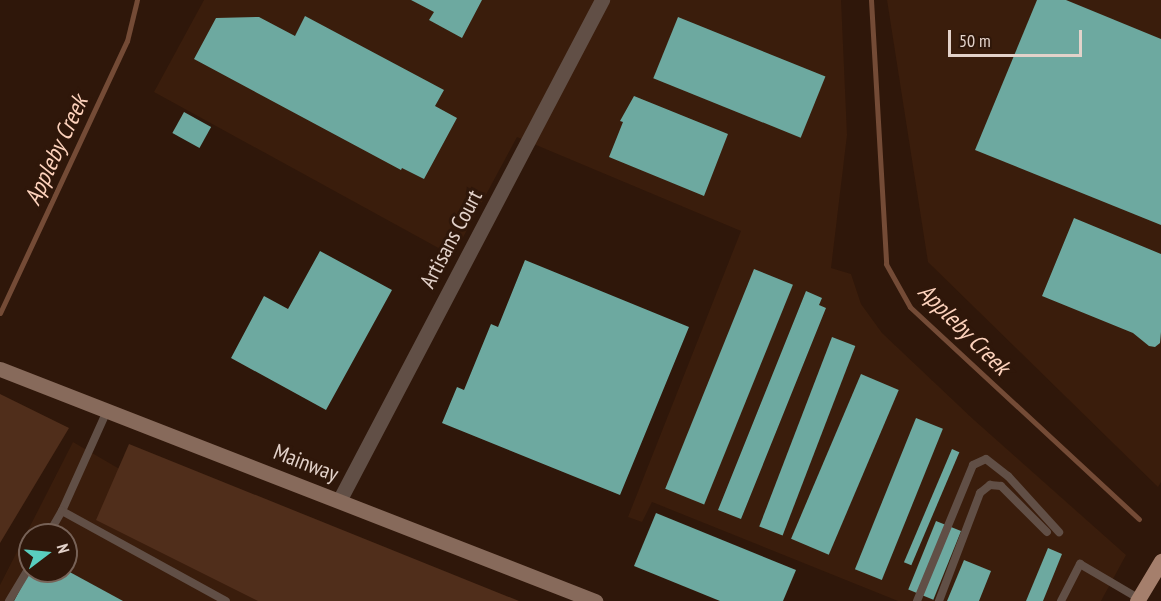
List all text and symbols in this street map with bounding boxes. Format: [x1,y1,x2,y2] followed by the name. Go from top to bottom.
[951,18,1084,56] scale bar
[959,29,991,52] text: 50 m
[18,90,94,210] water label: Appleby Creek
[414,186,488,292] street label: Artisans Court
[912,277,1016,381] water label: Appleby Creek
[270,439,342,487] street label: Mainway
[18,523,78,583] north arrow
[53,542,74,555] text: N

